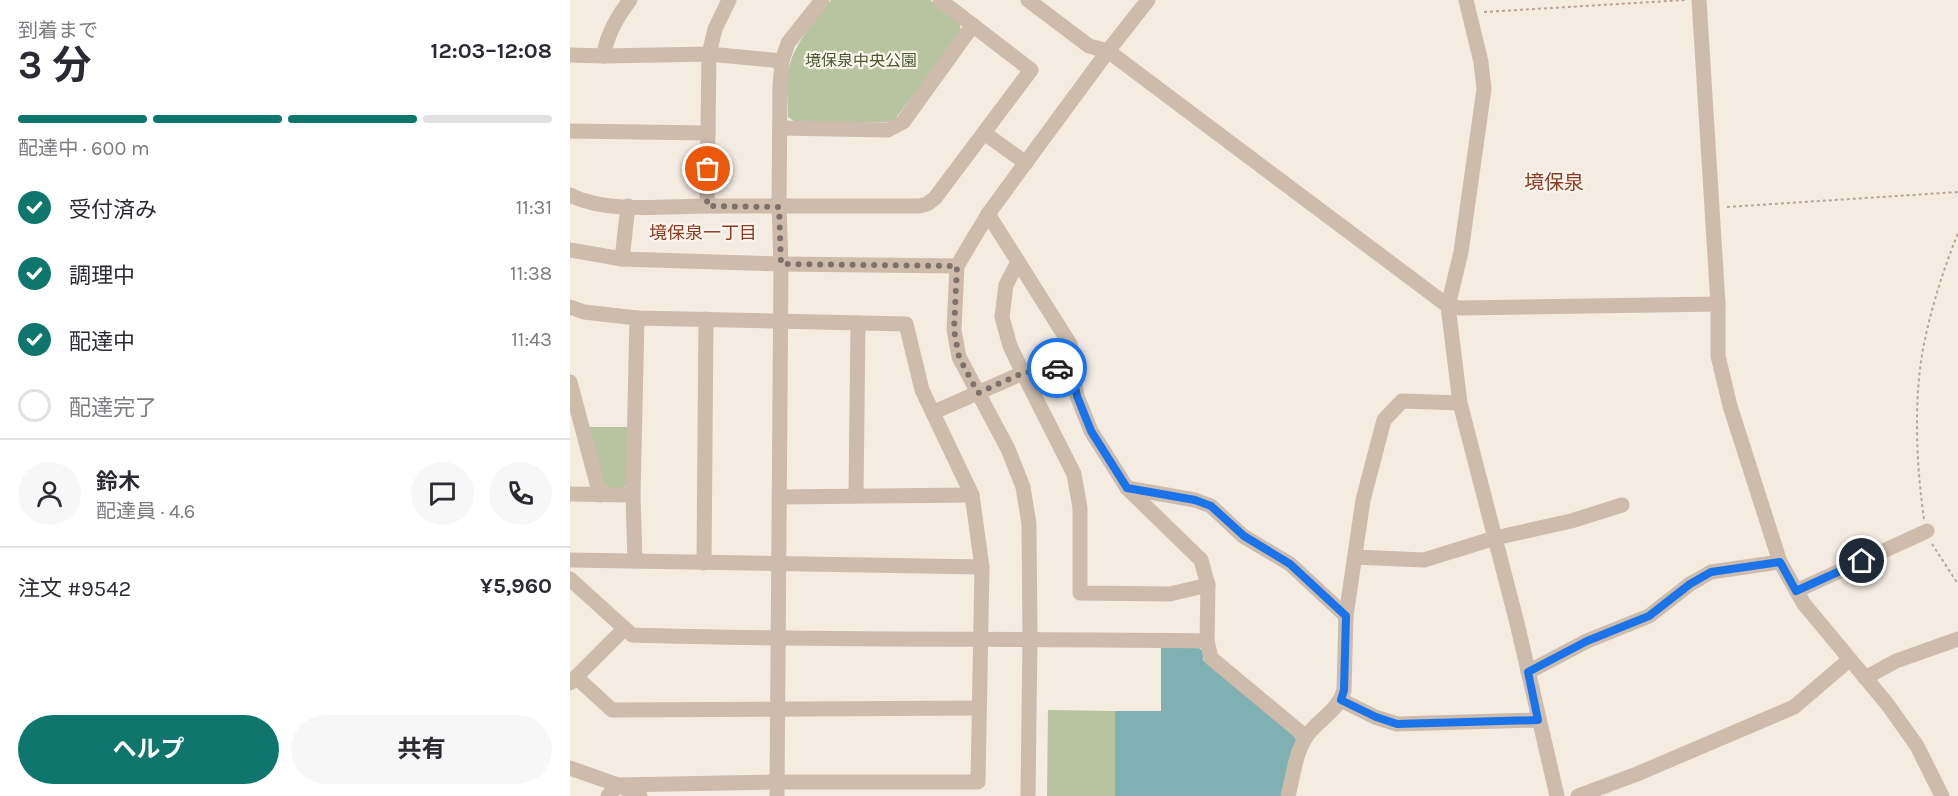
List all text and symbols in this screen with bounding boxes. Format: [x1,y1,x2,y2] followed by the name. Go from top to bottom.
[18,19,98,42] text: 到着まで
[431,38,552,64] text: 12:03–12:08
[18,42,91,88] text: 3 分
[805,51,917,70] park label: 境保泉中央公園
[18,137,150,160] text: 配達中 · 600 m
[682,143,733,194] pin
[691,152,724,185] icon: bag
[1524,171,1584,194] district label: 境保泉
[18,191,51,224] icon: check
[516,196,552,219] text: 11:31
[69,197,157,223] text: 受付済み
[649,222,757,244] district label: 境保泉一丁目
[18,257,51,290] icon: check
[510,262,552,285] text: 11:38
[69,263,135,289] text: 調理中
[18,323,51,356] icon: check
[511,328,552,351] text: 11:43
[69,329,135,355] text: 配達中
[1027,338,1087,398] courier
[1041,352,1074,385] icon: car
[69,395,157,421] text: 配達完了
[18,462,81,525] button: person
[411,462,474,525] button: chat
[489,462,552,525] button: phone
[96,469,140,495] text: 鈴木
[96,500,195,523] text: 配達員 · 4.6
[1836,535,1887,586] pin
[1845,544,1878,577] icon: home
[480,573,552,599] text: ¥5,960
[18,576,131,602] text: 注文 #9542
[18,715,279,784] button: ヘルプ
[291,715,552,784] button: 共有

